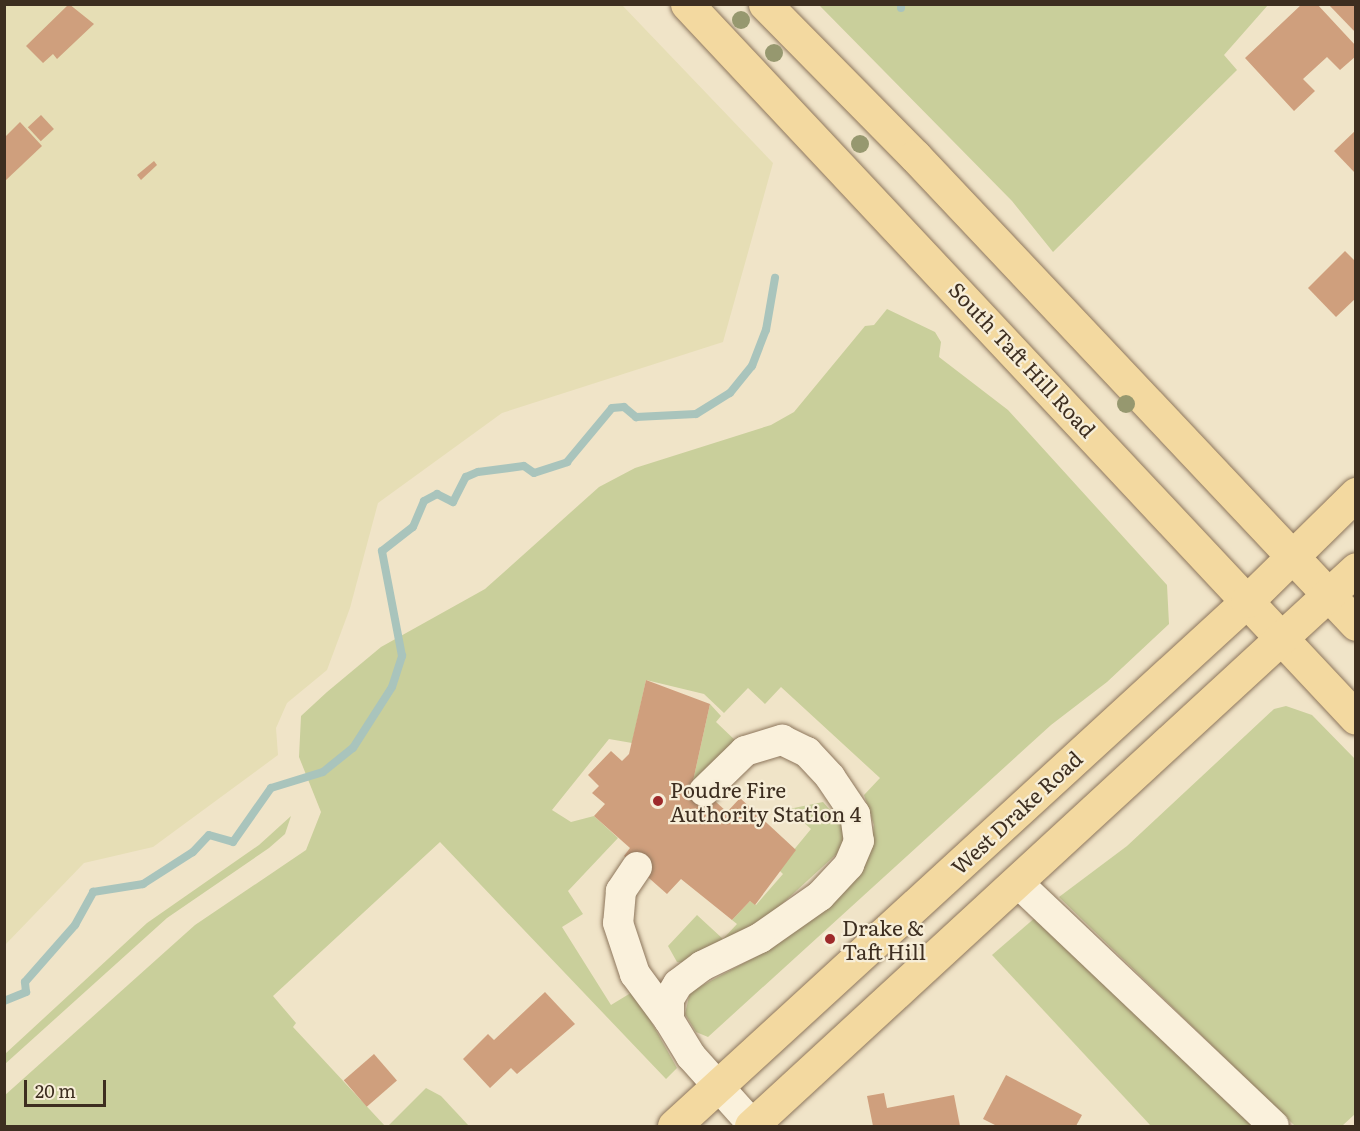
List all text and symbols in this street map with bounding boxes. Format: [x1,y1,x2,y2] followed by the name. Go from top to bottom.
[945,276,1101,442] street label: South Taft Hill Road
[945,745,1087,879] street label: West Drake Road
[670,776,861,826] place label: Poudre Fire Authority Station 4
[651,794,665,808] marker: Poudre Fire Authority Station 4
[842,914,926,964] place label: Drake & Taft Hill
[823,932,837,946] marker: Drake & Taft Hill
[27,1068,110,1106] scale bar
[35,1077,76,1104] text: 20 m

